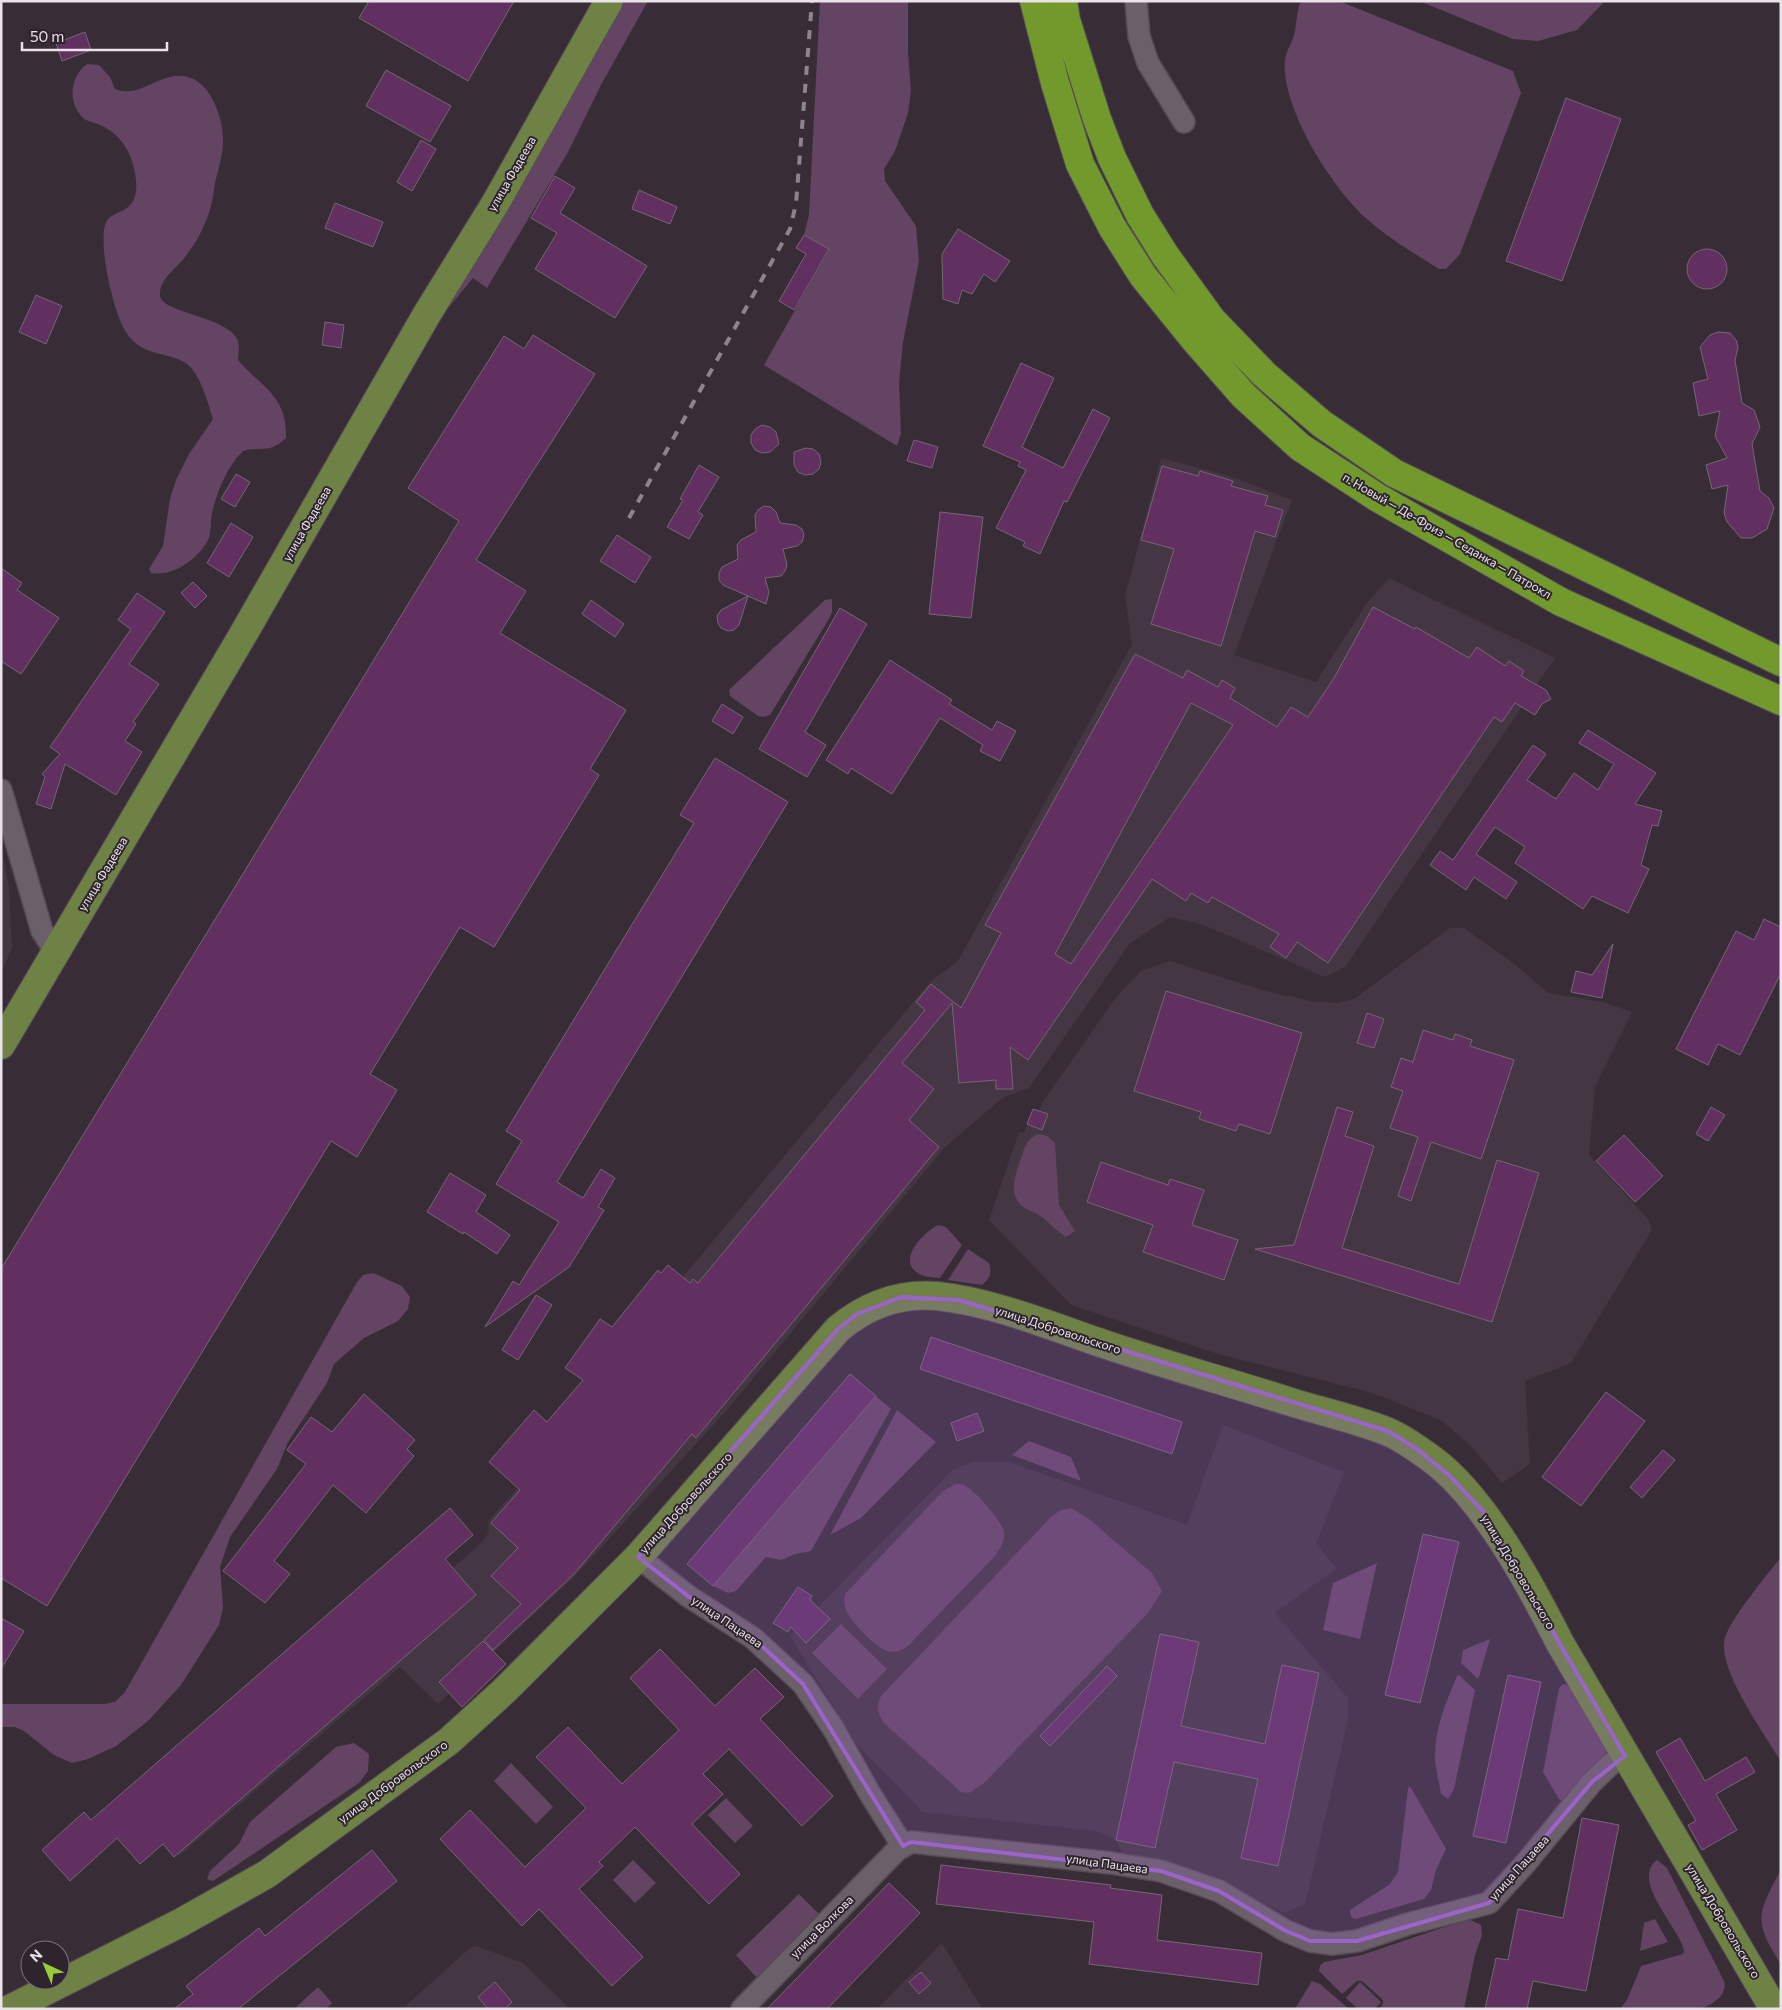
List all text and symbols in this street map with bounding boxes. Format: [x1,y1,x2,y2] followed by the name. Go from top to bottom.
[22,20,168,52] scale bar
[30,27,64,45] text: 50 m
[484,134,538,213] street label: улица Фадеева
[1341,469,1554,601] street label: п. Новый — Де-Фриз — Седанка — Патрокл
[279,484,333,563] street label: улица Фадеева
[75,834,130,913] street label: улица Фадеева
[994,1302,1123,1356] street label: улица Добровольского
[636,1449,734,1556] street label: улица Добровольского
[1479,1512,1559,1631] street label: улица Добровольского
[689,1592,766,1650] street label: улица Пацаева
[335,1737,450,1825] street label: улица Добровольского
[1485,1832,1551,1903] street label: улица Пацаева
[1065,1850,1149,1876] street label: улица Пацаева
[1684,1861,1764,1980] street label: улица Добровольского
[787,1892,856,1961] street label: улица Волкова
[20,1940,70,1990] north arrow
[26,1946,45,1965] text: N

